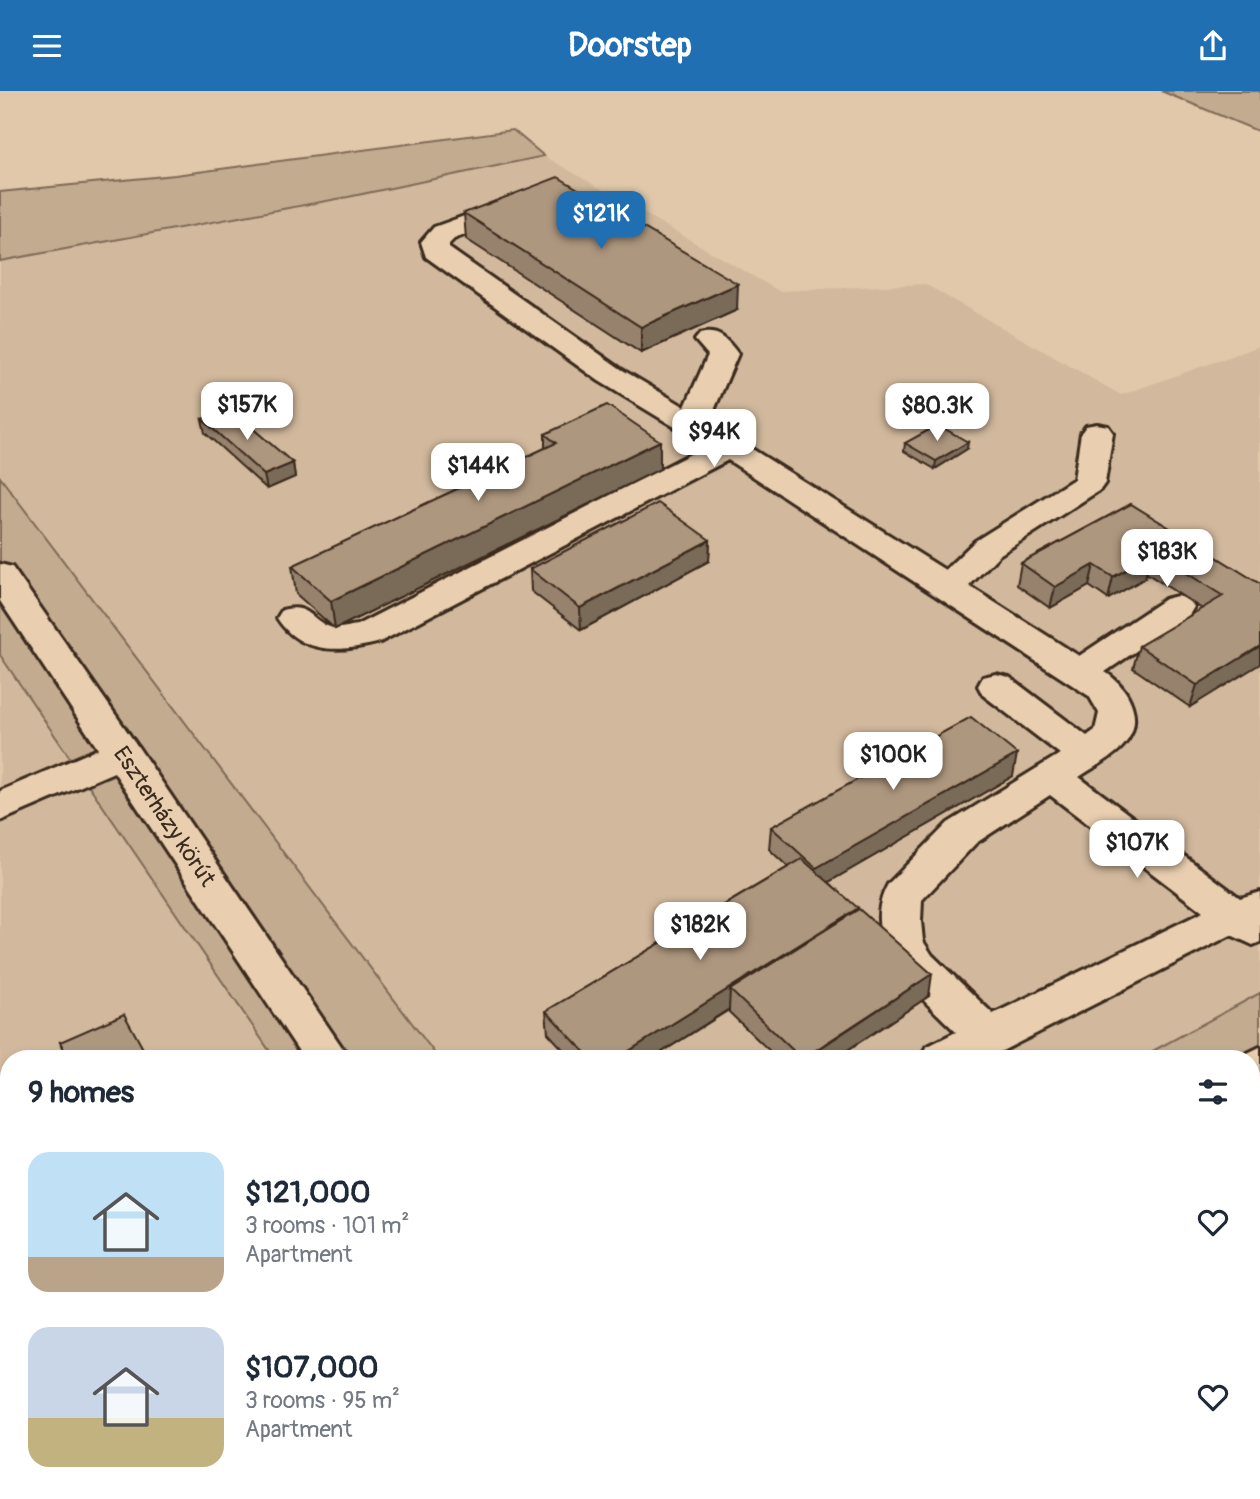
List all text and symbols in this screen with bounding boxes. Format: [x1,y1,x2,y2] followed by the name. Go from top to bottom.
[568,26,692,66] text: Doorstep
[28,27,66,65] icon: menu
[1194,27,1232,65] icon: share
[552,191,650,251] pin: $121K
[572,199,630,228] text: $121K
[198,383,296,442] pin: $157K
[880,383,994,443] pin: $80.3K
[217,390,277,419] text: $157K
[901,391,973,420] text: $80.3K
[673,409,755,469] pin: $94K
[688,417,740,446] text: $94K
[429,443,527,503] pin: $144K
[447,451,509,480] text: $144K
[1118,529,1216,589] pin: $183K
[1137,537,1197,566] text: $183K
[844,733,942,792] pin: $100K
[860,740,926,769] text: $100K
[107,741,223,893] street label: Eszterházy körút
[1088,821,1186,880] pin: $107K
[1105,828,1169,857] text: $107K
[651,903,749,962] pin: $182K
[670,910,730,939] text: $182K
[1194,1073,1232,1111] icon: filters
[28,1074,134,1111] text: 9 homes
[245,1174,371,1211] text: $121,000
[84,1180,168,1264] icon: home
[1194,1203,1232,1241] icon: heart
[245,1211,409,1240] text: 3 rooms · 101 m²
[245,1240,352,1269] text: Apartment
[245,1349,378,1386] text: $107,000
[84,1355,168,1439] icon: home
[1194,1378,1232,1416] icon: heart
[245,1386,400,1415] text: 3 rooms · 95 m²
[245,1415,352,1444] text: Apartment

